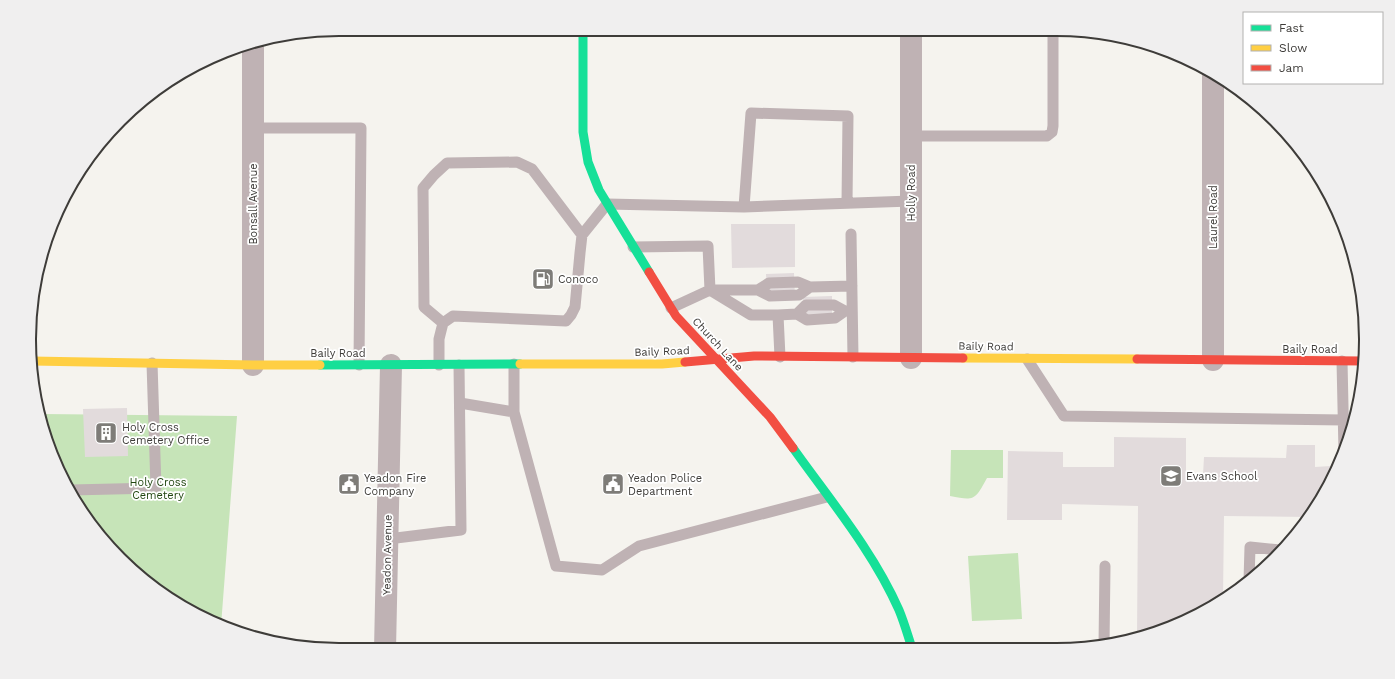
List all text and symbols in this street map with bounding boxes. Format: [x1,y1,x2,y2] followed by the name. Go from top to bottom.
[1243,12,1383,84] legend
[1279,21,1304,35] text: Fast
[1279,41,1307,55] text: Slow
[1279,61,1304,75] text: Jam
[247,163,260,245] street label: Bonsall Avenue
[905,164,918,222] street label: Holly Road
[1207,185,1220,249] street label: Laurel Road
[530,266,556,292] fuel station icon: Conoco
[558,273,598,286] place label: Conoco
[690,315,746,374] street label: Church Lane
[958,340,1014,353] street label: Baily Road
[1282,343,1338,356] street label: Baily Road
[634,344,690,359] street label: Baily Road
[310,347,366,360] street label: Baily Road
[93,420,119,446] building icon: Holy Cross Cemetery Office
[122,421,209,447] place label: Holy Cross Cemetery Office
[1158,463,1184,489] school or university icon: Evans School
[1186,470,1258,483] place label: Evans School
[336,471,362,497] public building icon: Yeadon Fire Company
[600,471,626,497] public building icon: Yeadon Police Department
[364,472,426,498] place label: Yeadon Fire Company
[628,472,702,498] place label: Yeadon Police Department
[130,476,187,502] park label: Holy Cross Cemetery
[380,515,395,595] street label: Yeadon Avenue

